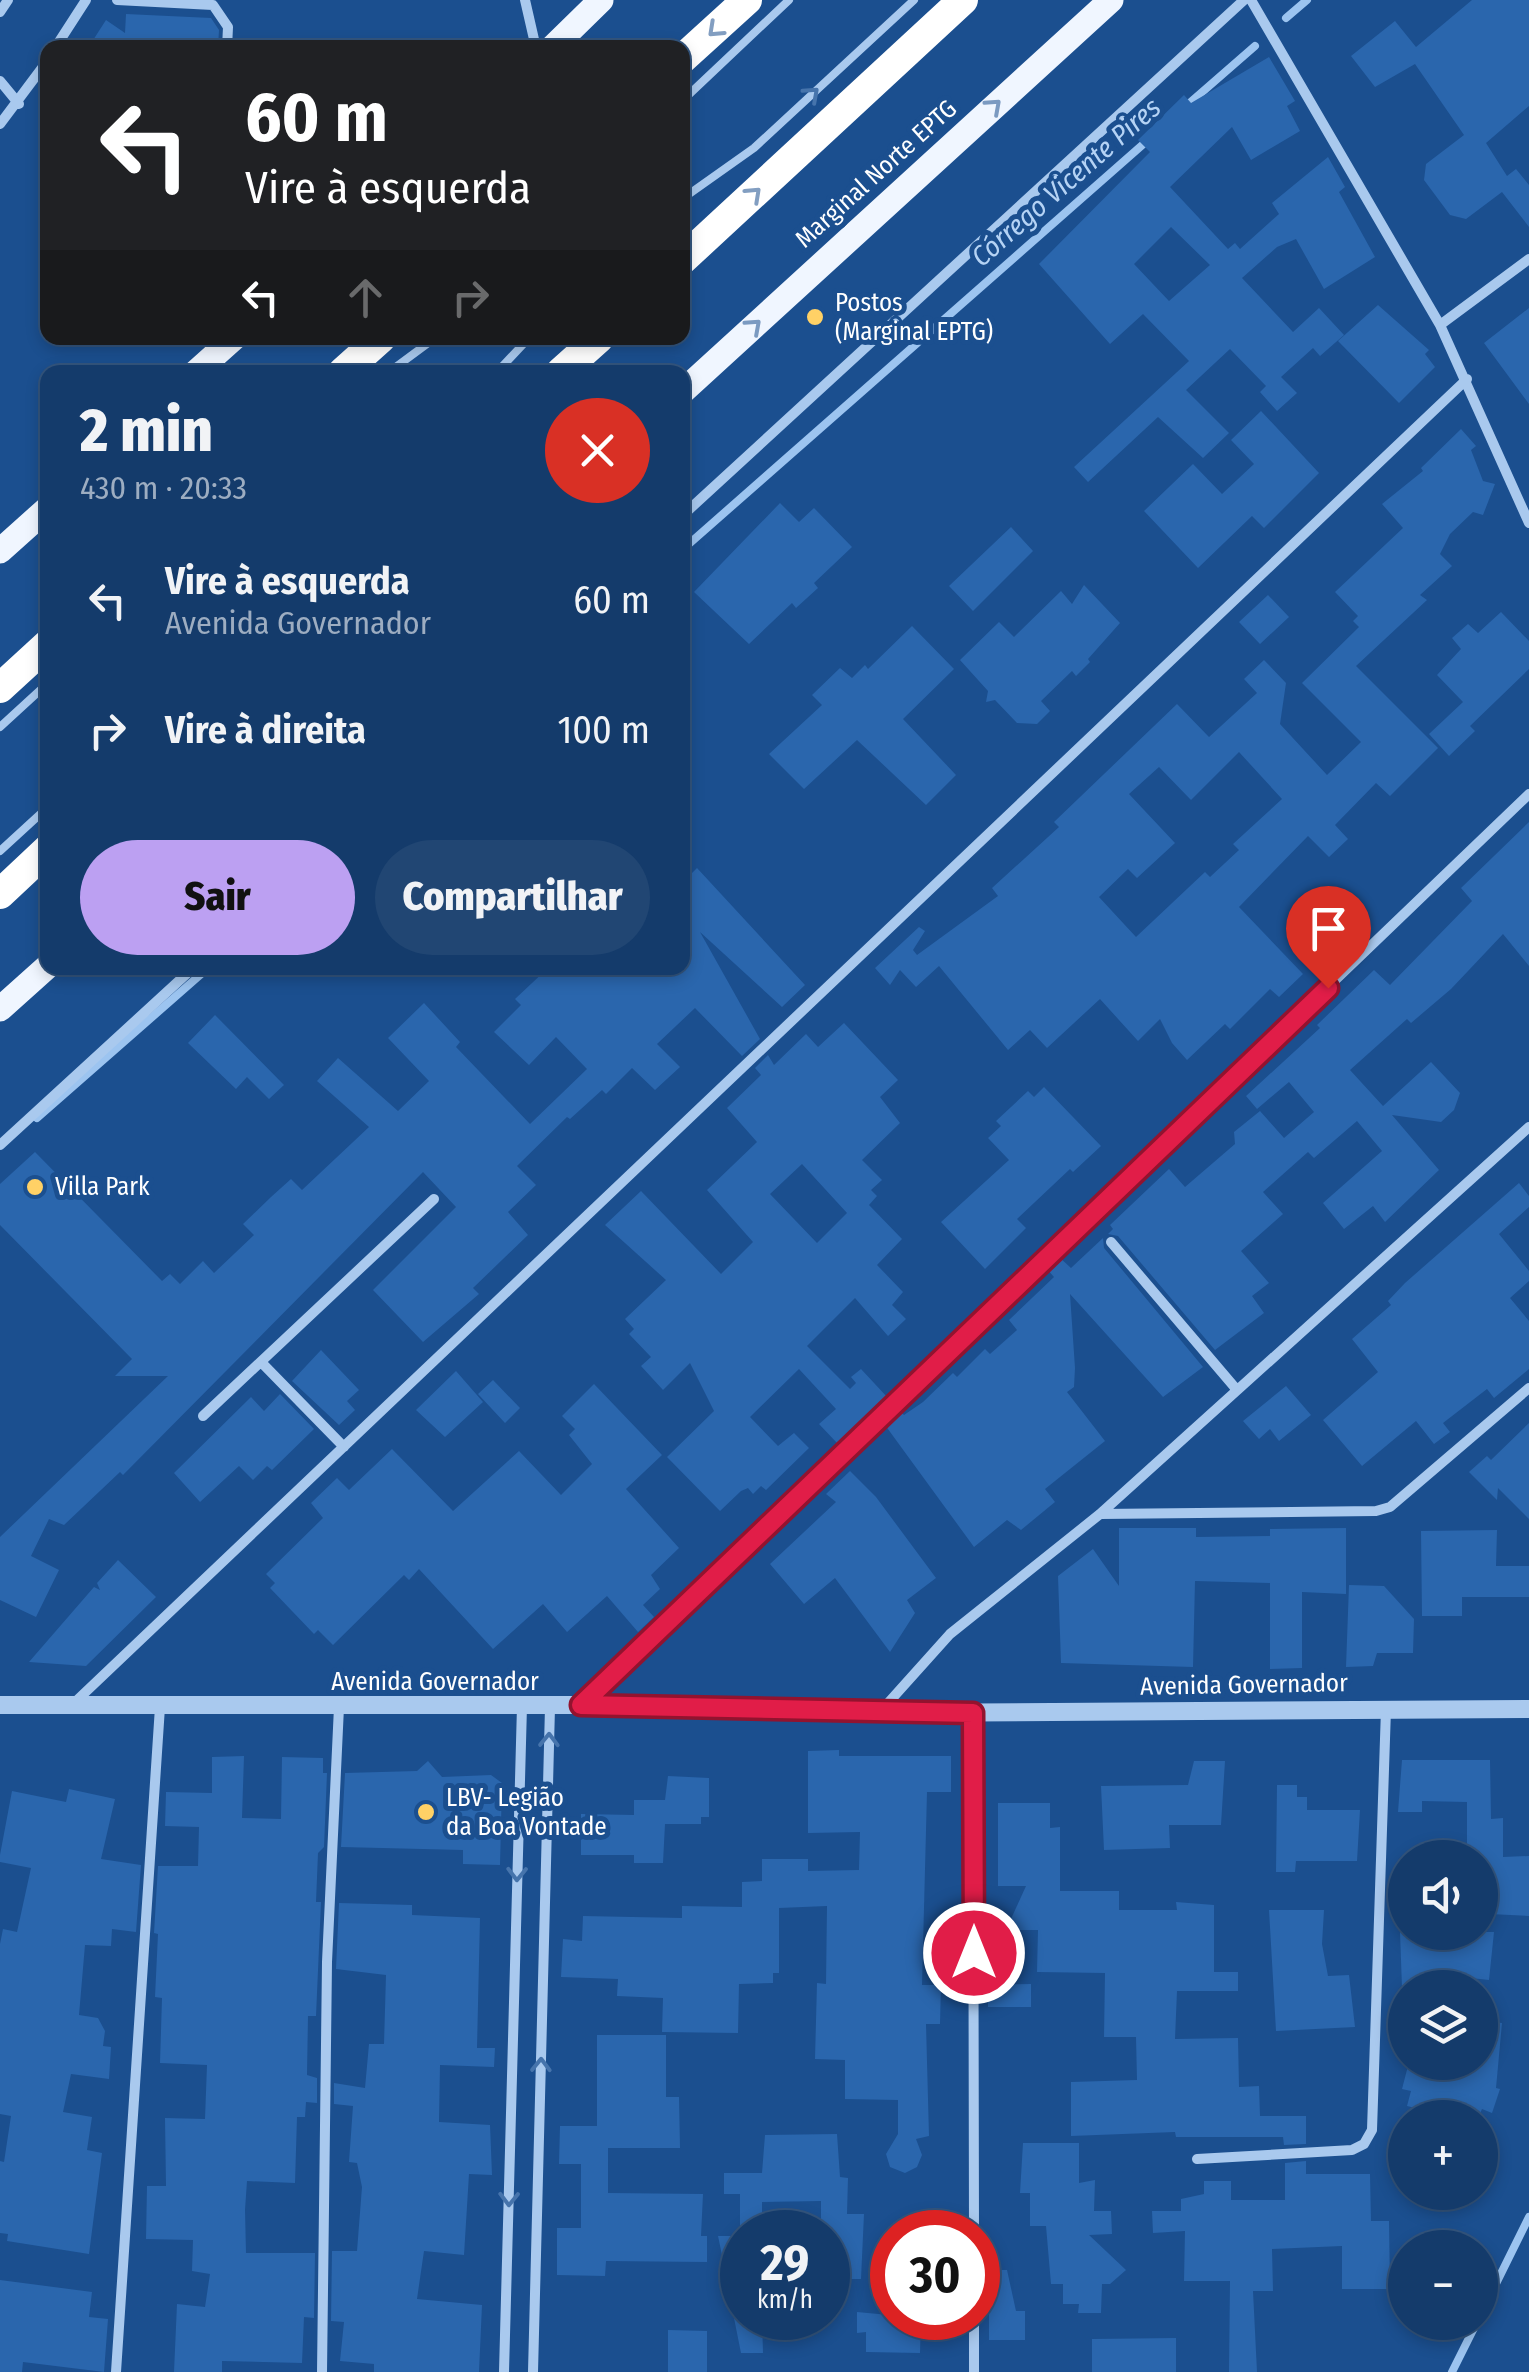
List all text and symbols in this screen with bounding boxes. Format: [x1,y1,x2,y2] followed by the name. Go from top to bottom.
[708,18,727,36] one-way arrow
[245,76,388,160] text: 60 m
[80,80,210,210] icon: left
[800,88,819,106] one-way arrow
[965,91,1167,273] water label: Córrego Vicente Pires
[789,94,963,254] street label: Marginal Norte EPTG
[982,100,1001,118] one-way arrow
[245,161,531,215] text: Vire à esquerda
[742,188,761,206] one-way arrow
[233,270,288,325] icon: left
[338,270,393,325] icon: ahead
[443,270,498,325] icon: right
[835,288,993,347] place label: Postos (Marginal EPTG)
[804,306,826,328] marker: Postos (Marginal EPTG)
[743,320,761,338] one-way arrow
[80,395,213,467] text: 2 min
[545,398,650,503] button: close
[80,469,247,507] text: 430 m · 20:33
[165,558,410,604] text: Vire à esquerda
[80,573,135,628] icon: left
[573,577,650,623] text: 60 m
[165,604,431,642] text: Avenida Governador
[80,703,135,758] icon: right
[165,707,366,753] text: Vire à direita
[557,707,650,753] text: 100 m
[80,840,355,955] button: Sair
[375,840,650,955] button: Compartilhar
[1286,886,1371,989] pin
[1301,901,1356,956] icon: arrive
[55,1172,150,1202] place label: Villa Park
[24,1176,46,1198] marker: Villa Park
[331,1667,539,1697] street label: Avenida Governador
[1140,1668,1348,1702] street label: Avenida Governador
[538,1731,559,1747] one-way arrow
[446,1783,607,1842] place label: LBV- Legião da Boa Vontade
[415,1801,437,1823] marker: LBV- Legião da Boa Vontade
[1388,1840,1498,2340] map controls
[1388,1840,1498,1950] button: sound
[507,1866,528,1882] one-way arrow
[922,1901,1026,2005] position arrow
[1388,1970,1498,2080] button: layers
[530,2056,551,2072] one-way arrow
[1388,2100,1498,2210] button: +
[498,2191,519,2207] one-way arrow
[870,2210,1000,2340] speed limit sign: 30
[1388,2230,1498,2340] button: −
[761,2233,809,2293] text: 29
[757,2285,813,2315] text: km/h

